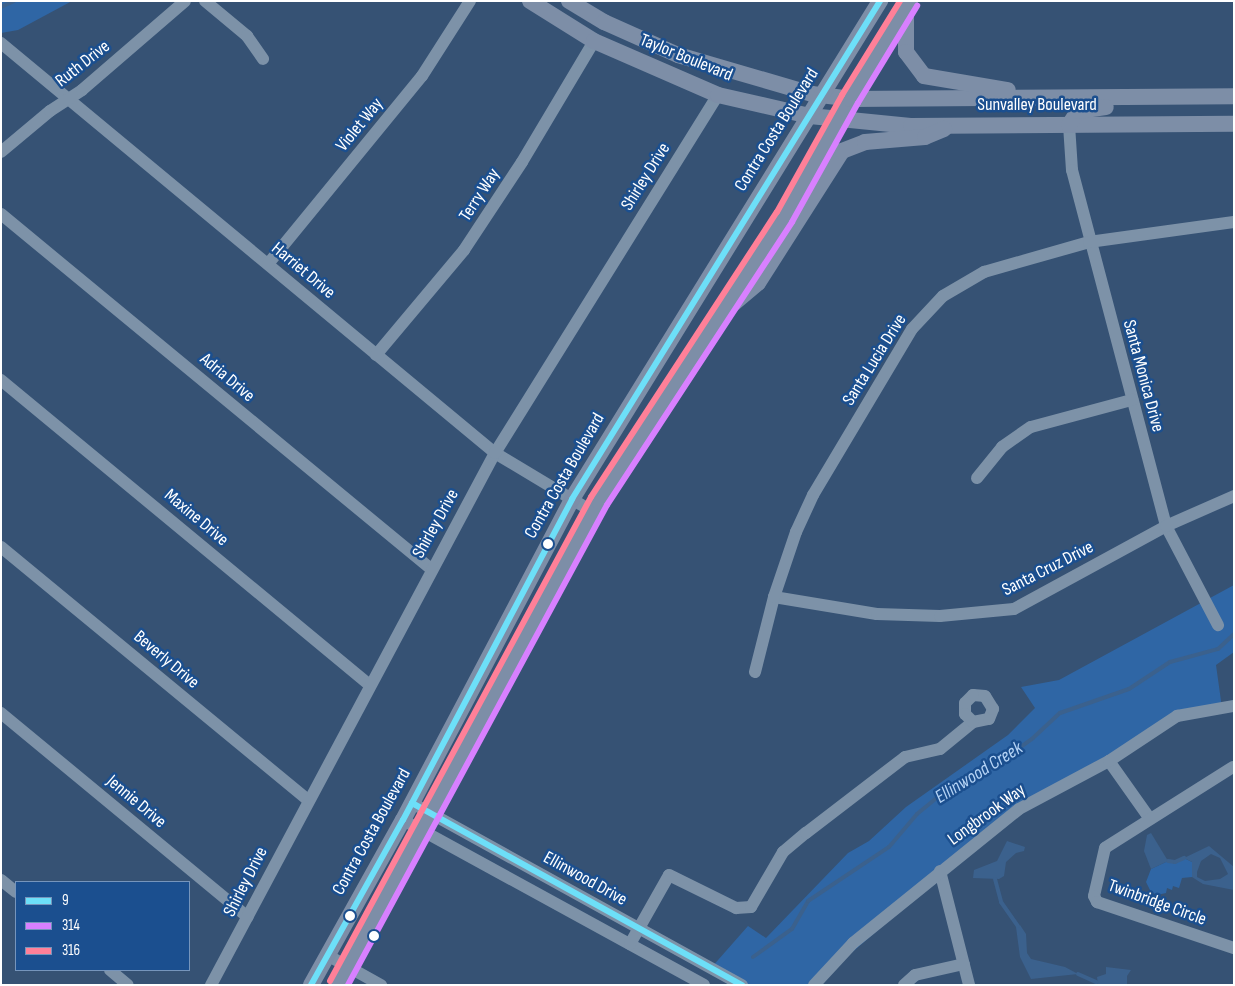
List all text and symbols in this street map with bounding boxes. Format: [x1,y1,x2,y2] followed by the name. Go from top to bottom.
[636,30,736,86] street label: Taylor Boulevard
[51,36,115,92] street label: Ruth Drive
[730,64,824,196] street label: Contra Costa Boulevard
[332,94,388,156] street label: Violet Way
[977,94,1097,116] street label: Sunvalley Boulevard
[617,139,675,215] street label: Shirley Drive
[455,165,505,225] street label: Terry Way
[267,238,339,304] street label: Harriet Drive
[838,310,912,410] street label: Santa Lucia Drive
[1118,318,1168,434] street label: Santa Monica Drive
[195,349,259,407] street label: Adria Drive
[520,409,610,543] street label: Contra Costa Boulevard
[160,485,232,551] street label: Maxine Drive
[408,486,464,562] street label: Shirley Drive
[999,537,1097,601] street label: Santa Cruz Drive
[543,539,553,549] unlabelled marker
[129,626,203,694] street label: Beverly Drive
[931,737,1027,809] water label: Ellinwood Creek
[328,765,416,899] street label: Contra Costa Boulevard
[102,771,170,833] street label: Jennie Drive
[944,780,1030,850] street label: Longbrook Way
[219,843,273,921] street label: Shirley Drive
[539,847,631,911] street label: Ellinwood Drive
[1105,875,1209,931] street label: Twinbridge Circle
[15,881,190,971] legend
[62,891,69,910] text: 9
[345,911,355,921] unlabelled marker
[62,916,80,935] text: 314
[369,931,379,941] unlabelled marker
[62,941,80,960] text: 316

